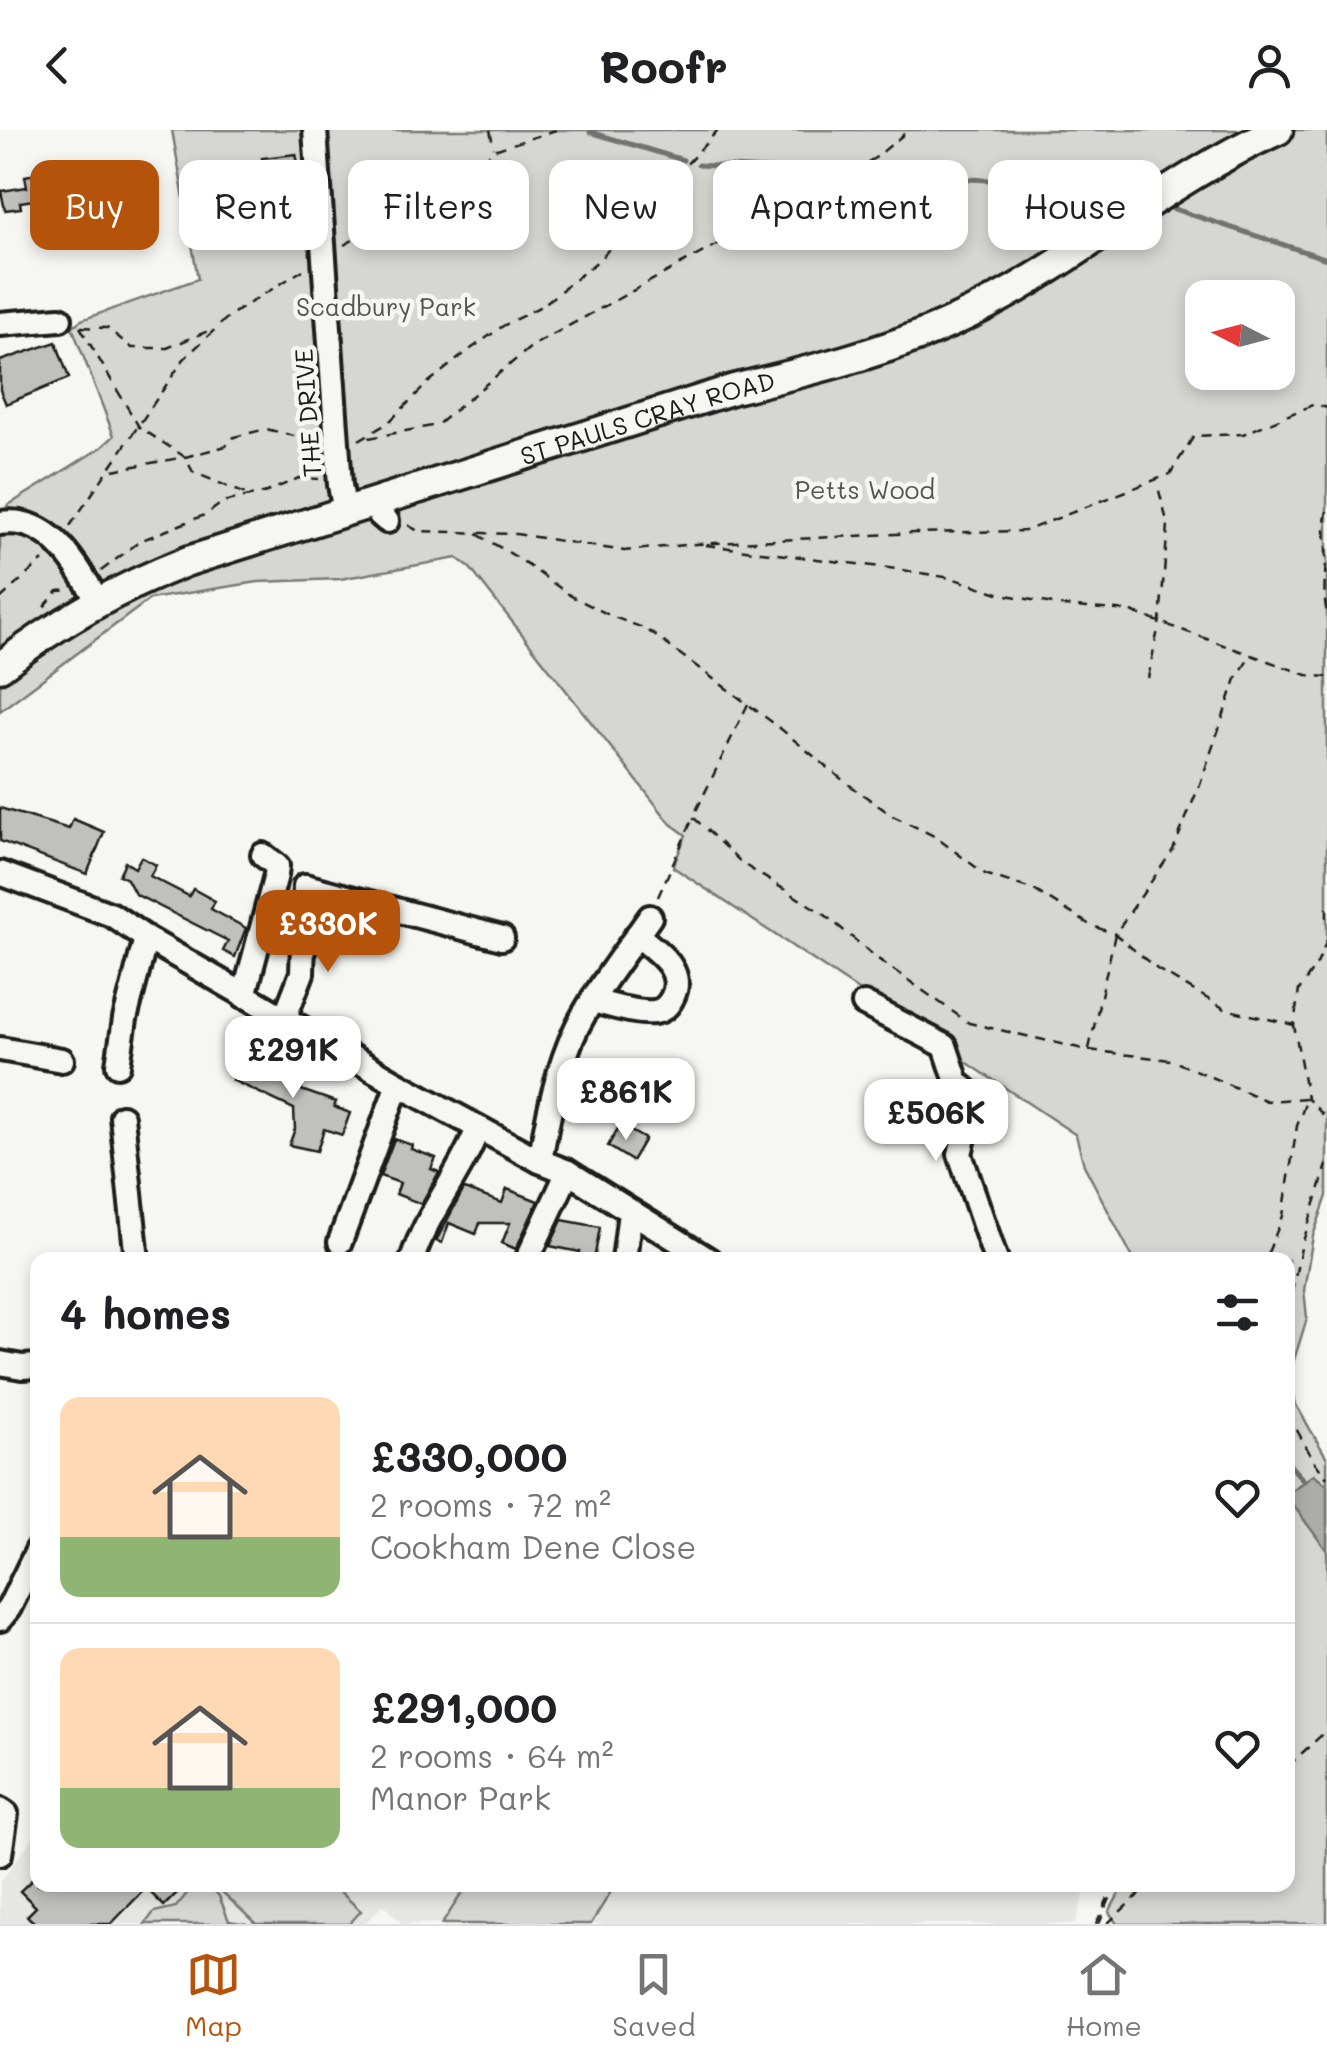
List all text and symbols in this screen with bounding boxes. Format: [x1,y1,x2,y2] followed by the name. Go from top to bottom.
[599,36,728,94] text: Roofr
[30,38,85,93] icon: back
[1242,38,1297,93] icon: person
[30,160,159,250] chip: Buy
[179,160,328,250] chip: Rent
[348,160,529,250] chip: Filters
[549,160,693,250] chip: New
[713,160,968,250] chip: Apartment
[988,160,1162,250] chip: House
[1185,280,1295,390] north arrow
[1185,280,1295,390] map controls
[296,290,476,323] park label: Scadbury Park
[287,348,327,478] street label: THE DRIVE
[516,364,778,471] street label: ST PAULS CRAY ROAD
[795,473,935,505] park label: Petts Wood
[258,890,398,975] pin: £330K
[278,901,378,943] text: £330K
[223,1016,363,1101] pin: £291K
[247,1027,339,1069] text: £291K
[556,1058,696,1143] pin: £861K
[579,1069,673,1111] text: £861K
[866,1079,1006,1164] pin: £506K
[886,1090,986,1132] text: £506K
[60,1285,231,1340] text: 4 homes
[1210,1285,1265,1340] icon: filters
[370,1428,567,1483] text: £330,000
[140,1437,260,1557] icon: home
[1210,1470,1265,1525] icon: heart
[370,1483,611,1525] text: 2 rooms · 72 m²
[370,1525,696,1567] text: Cookham Dene Close
[370,1679,557,1734] text: £291,000
[140,1688,260,1808] icon: home
[1210,1721,1265,1776] icon: heart
[370,1734,614,1776] text: 2 rooms · 64 m²
[370,1776,551,1818] text: Manor Park
[185,1947,242,2043] tab: Map
[612,1947,695,2043] tab: Saved
[1066,1947,1142,2043] tab: Home

